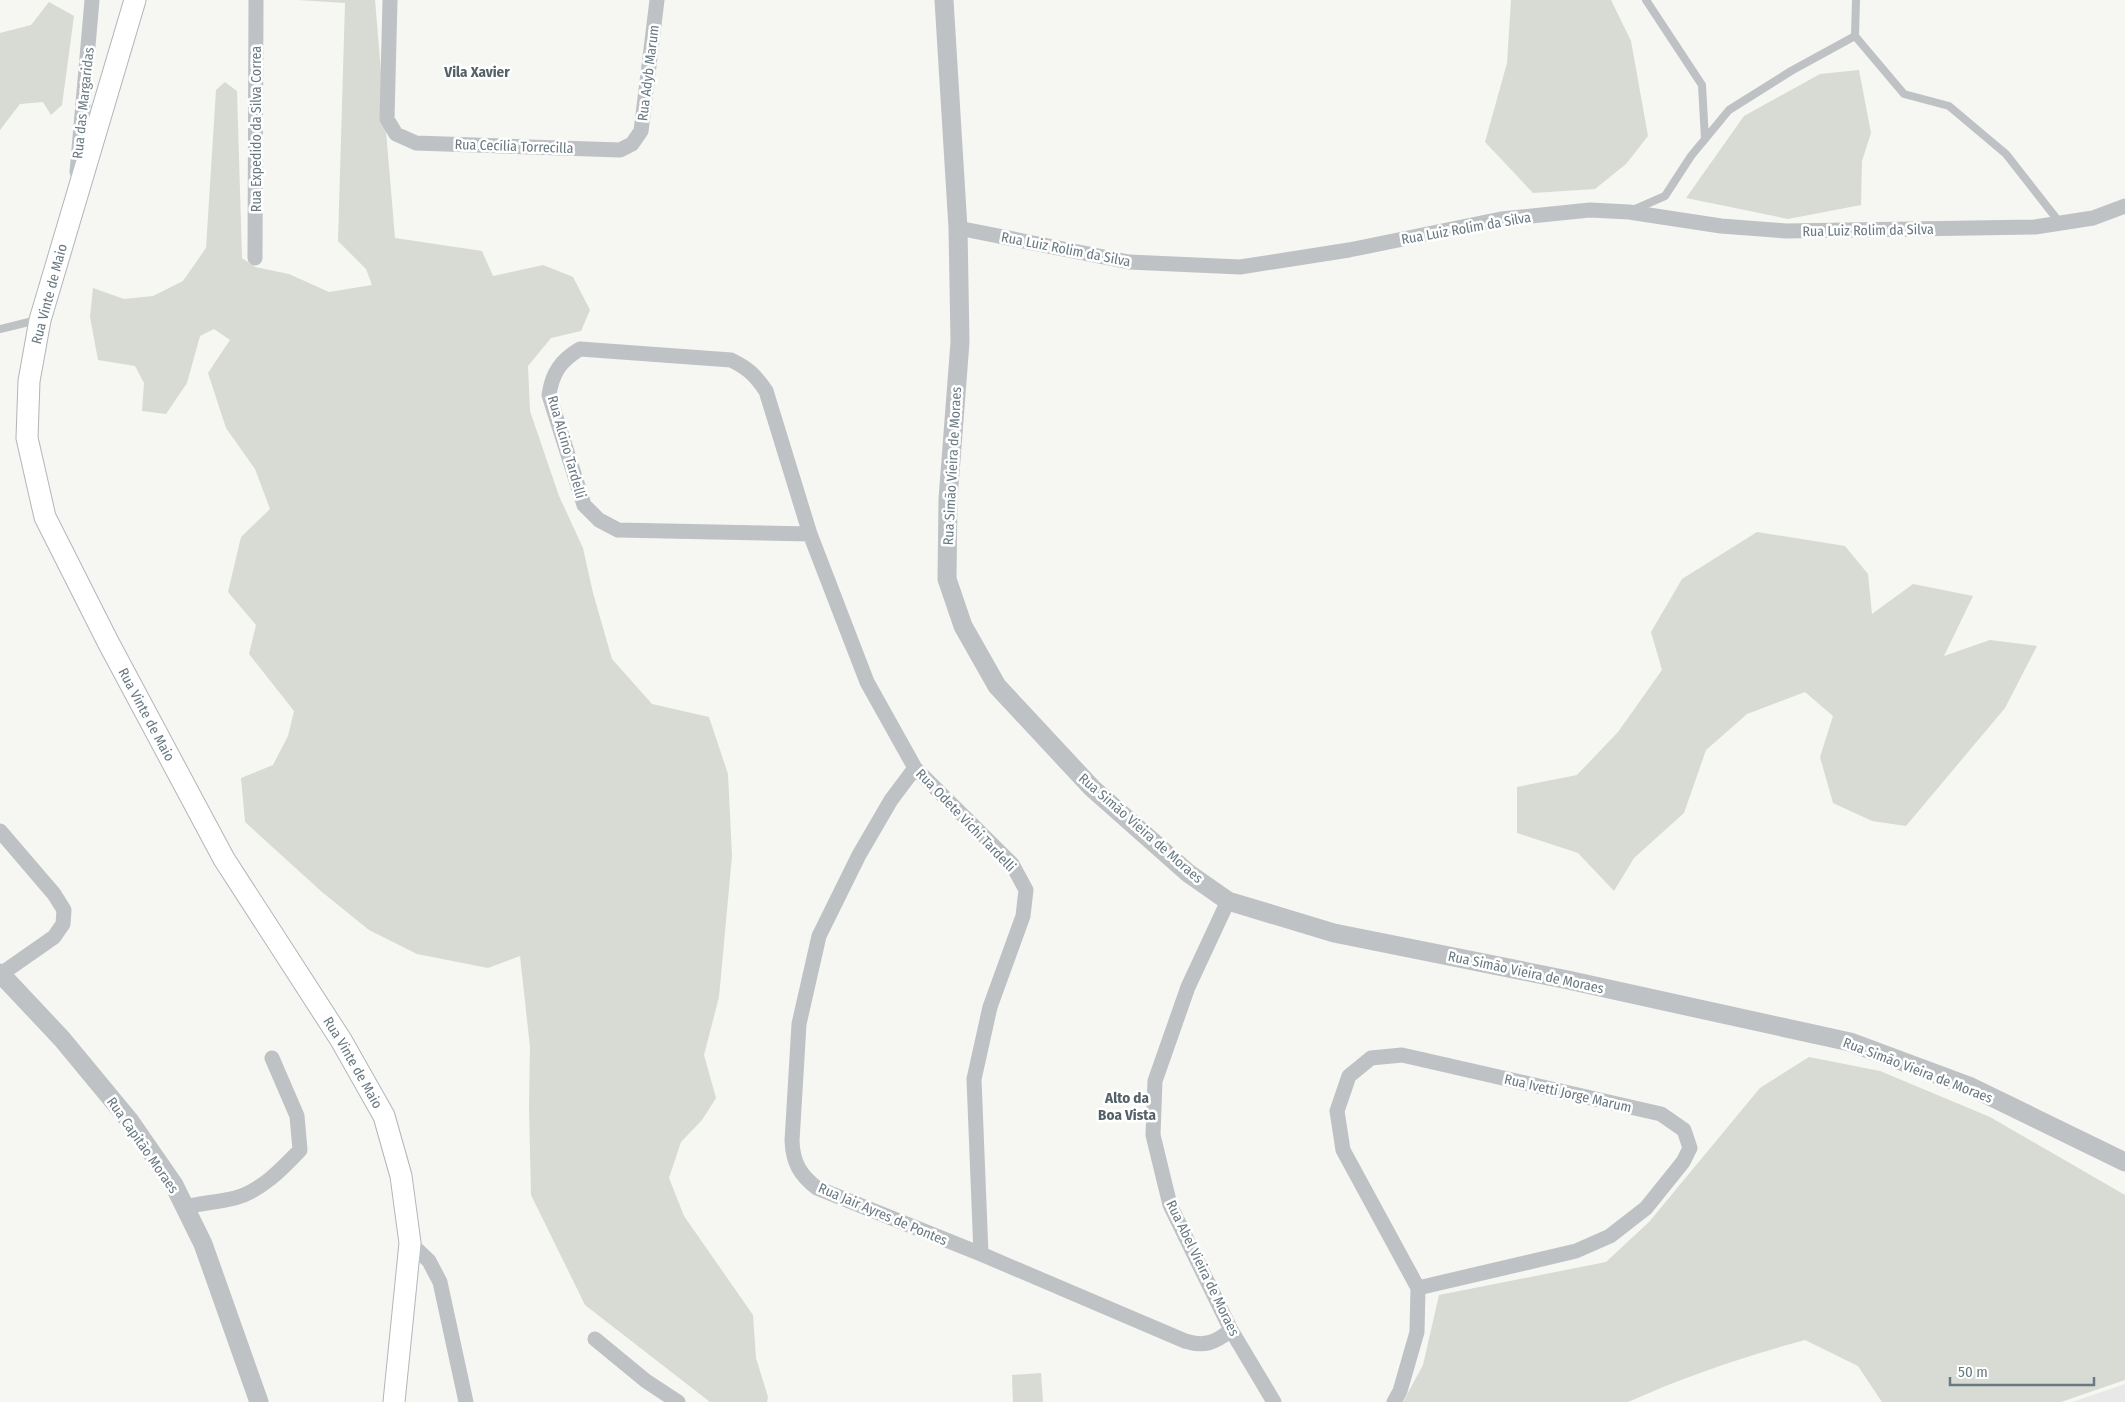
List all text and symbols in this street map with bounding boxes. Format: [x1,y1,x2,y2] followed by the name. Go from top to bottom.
[634,24,663,122] street label: Rua Adyb Marum
[69,46,98,160] street label: Rua das Margaridas
[248,46,265,212] street label: Rua Expedido da Silva Correa
[443,63,510,81] district label: Vila Xavier
[454,136,574,157] street label: Rua Cecília Torrecilla
[1400,209,1532,248] street label: Rua Luiz Rolim da Silva
[1802,221,1934,240] street label: Rua Luiz Rolim da Silva
[1000,229,1132,270] street label: Rua Luiz Rolim da Silva
[28,242,71,346] street label: Rua Vinte de Maio
[940,386,965,546] street label: Rua Simão Vieira de Moraes
[544,394,589,500] street label: Rua Alcino Tardelli
[114,665,178,764] street label: Rua Vinte de Maio
[912,765,1019,875] street label: Rua Odete Vichi Tardelli
[1075,770,1206,887] street label: Rua Simão Vieira de Moraes
[1446,948,1605,997] street label: Rua Simão Vieira de Moraes
[319,1014,386,1112] street label: Rua Vinte de Maio
[1841,1034,1995,1107] street label: Rua Simão Vieira de Moraes
[1503,1071,1633,1116] street label: Rua Ivetti Jorge Marum
[1098,1089,1156,1124] district label: Alto da Boa Vista
[103,1094,182,1197] street label: Rua Capitão Moraes
[816,1180,950,1249] street label: Rua Jair Ayres de Pontes
[1162,1198,1243,1339] street label: Rua Abel Vieira de Moraes
[1950,1354,2094,1386] scale bar
[1958,1363,1988,1381] text: 50 m

